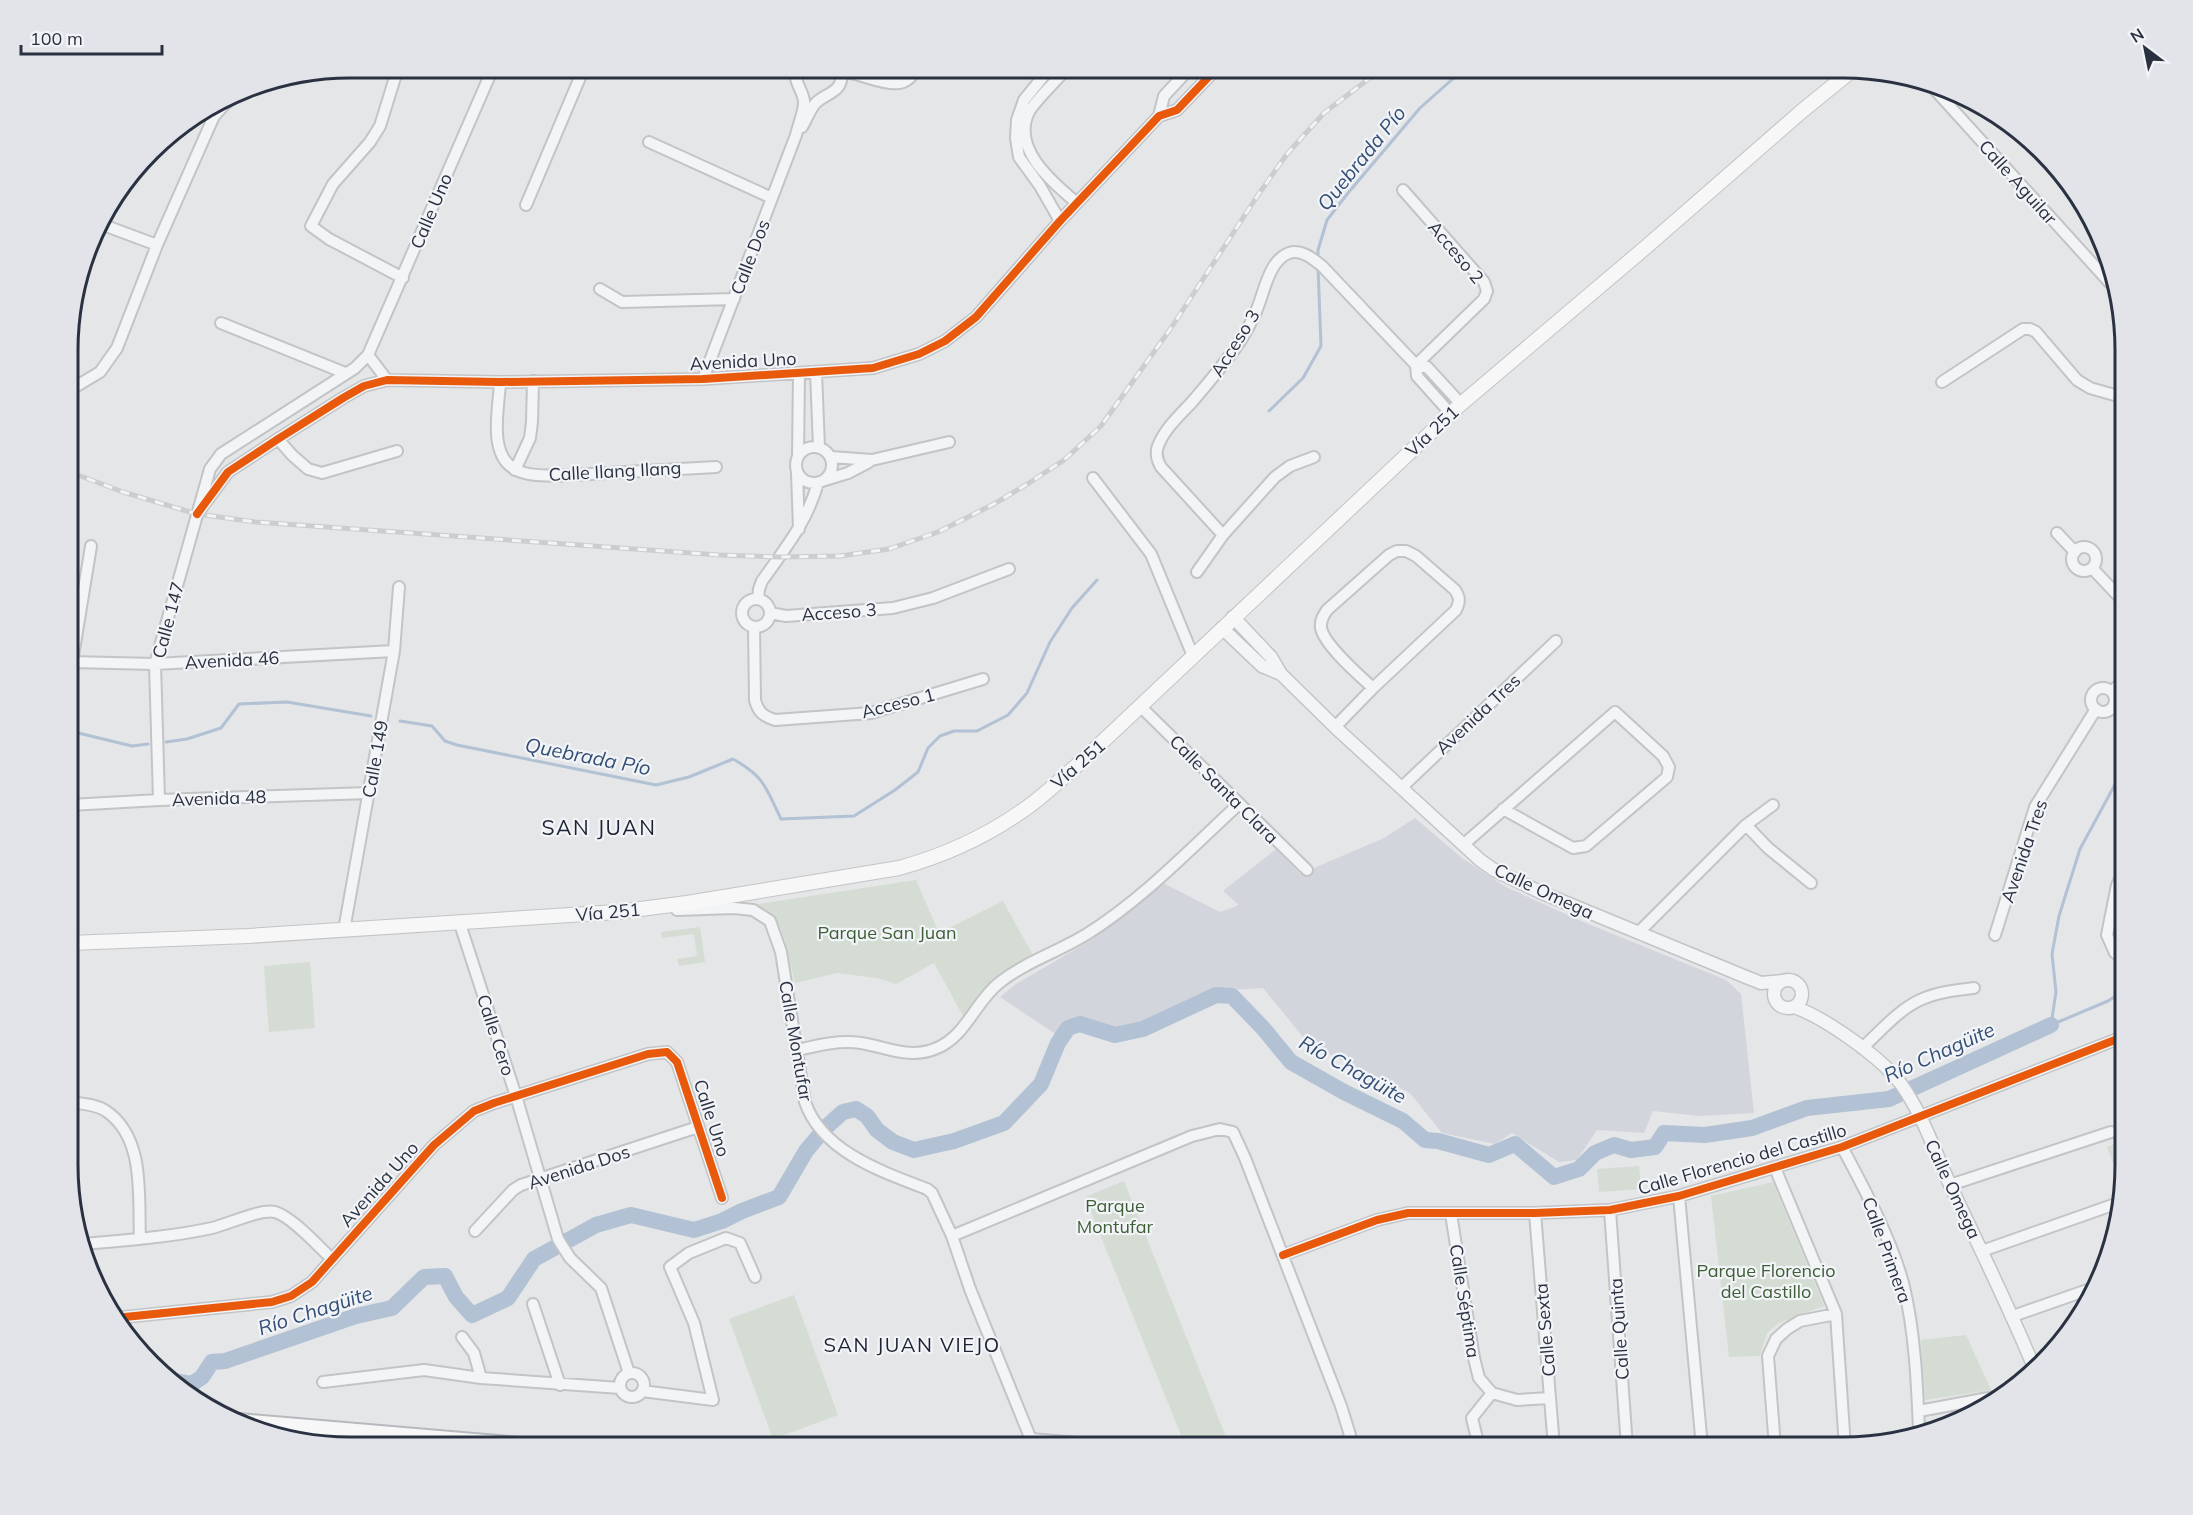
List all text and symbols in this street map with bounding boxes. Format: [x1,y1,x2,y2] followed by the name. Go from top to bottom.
[21,18,162,56] scale bar
[2115,18,2175,78] north arrow
[2127,24,2147,47] text: N
[30,27,83,50] text: 100 m
[1311,101,1411,215] water label: Quebrada Pío
[1974,135,2062,229] street label: Calle Aguilar
[405,170,457,252] street label: Calle Uno
[725,216,775,298] street label: Calle Dos
[1423,216,1489,288] street label: Acceso 2
[1205,305,1265,381] street label: Acceso 3
[689,347,797,375] street label: Avenida Uno
[1400,401,1464,461] street label: Vía 251
[548,456,682,486] street label: Calle Ilang Ilang
[147,579,189,661] street label: Calle 147
[801,598,877,626] street label: Acceso 3
[184,646,280,674] street label: Avenida 46
[1431,669,1525,759] street label: Avenida Tres
[859,683,937,723] street label: Acceso 1
[357,718,393,800] street label: Calle 149
[1165,730,1283,848] street label: Calle Santa Clara
[523,732,653,780] water label: Quebrada Pío
[1046,734,1110,794] street label: Vía 251
[171,785,267,811] street label: Avenida 48
[1996,796,2052,906] street label: Avenida Tres
[542,814,656,840] district label: SAN JUAN
[1491,858,1597,924] street label: Calle Omega
[575,898,641,926] street label: Vía 251
[817,921,957,944] park label: Parque San Juan
[774,979,818,1104] street label: Calle Montufar
[472,991,520,1079] street label: Calle Cero
[1880,1016,1998,1088] water label: Río Chagüite
[1295,1029,1411,1109] water label: Río Chagüite
[689,1076,735,1160] street label: Calle Uno
[1635,1118,1849,1200] street label: Calle Florencio del Castillo
[1920,1136,1986,1242] street label: Calle Omega
[335,1137,423,1231] street label: Avenida Uno
[525,1140,633,1194] street label: Avenida Dos
[1077,1194,1154,1238] park label: Parque Montufar
[1857,1194,1917,1306] street label: Calle Primera
[1445,1243,1485,1359] street label: Calle Séptima
[1696,1259,1836,1303] park label: Parque Florencio del Castillo
[1604,1277,1634,1381] street label: Calle Quinta
[255,1280,375,1340] water label: Río Chagüite
[1529,1282,1561,1378] street label: Calle Sexta
[823,1332,1001,1357] district label: SAN JUAN VIEJO

